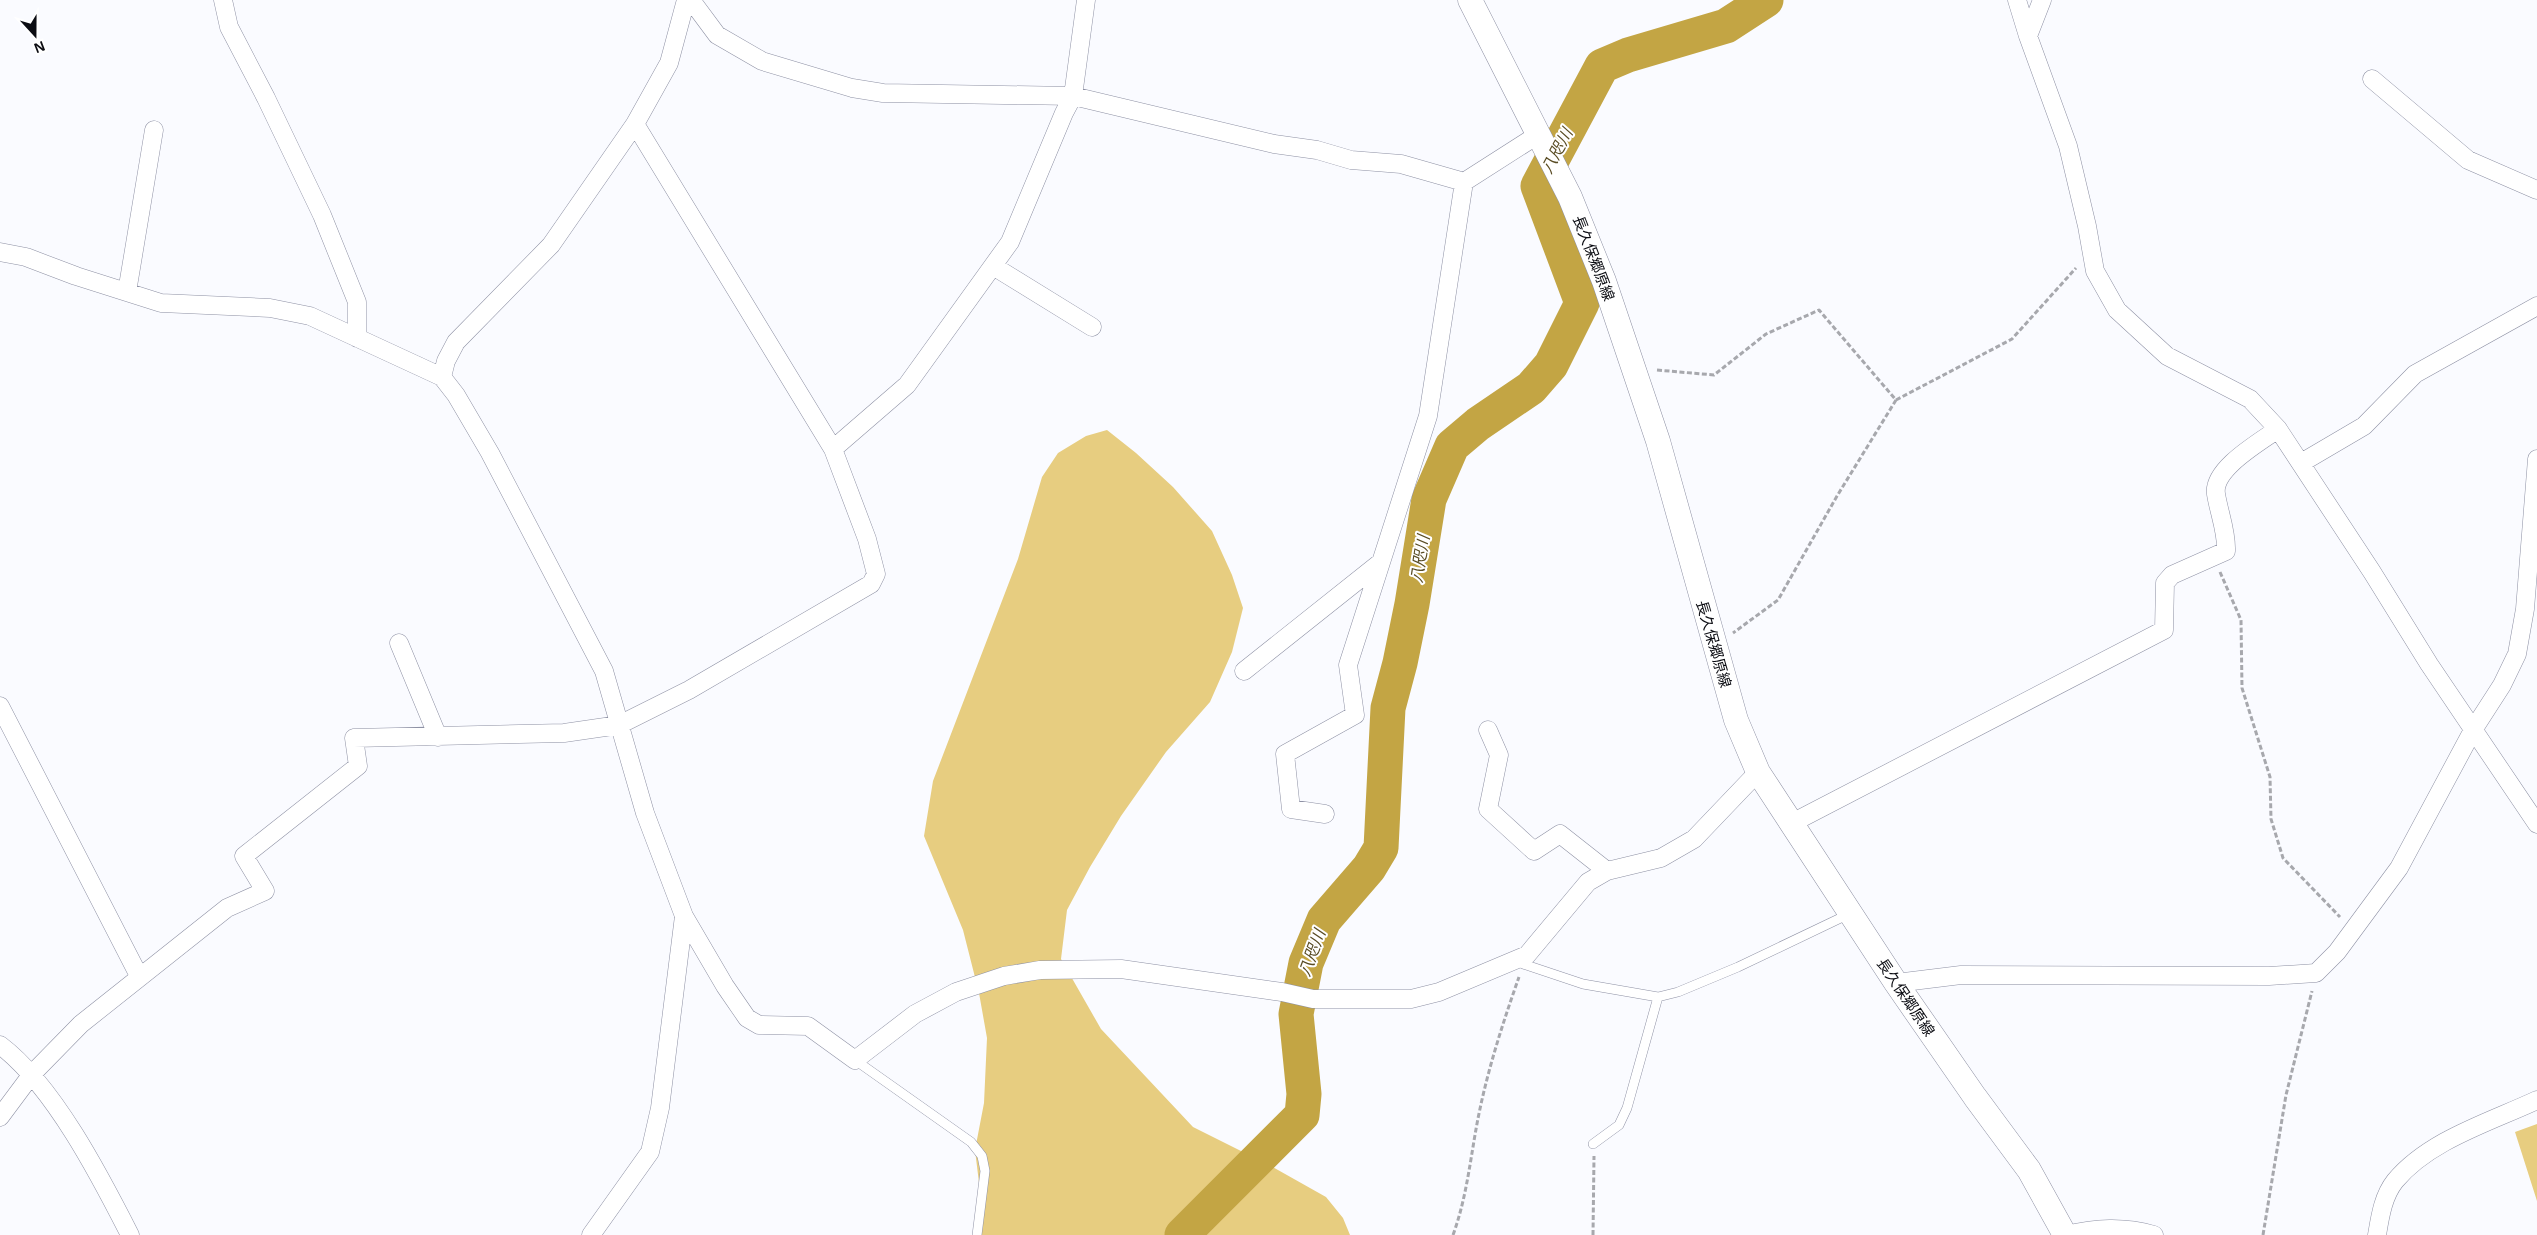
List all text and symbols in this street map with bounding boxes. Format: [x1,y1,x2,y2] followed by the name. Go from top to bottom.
[10,10,60,60] north arrow
[32,38,47,56] text: N
[1538,124,1577,176] water label: 八咫川
[1570,213,1618,303] street label: 長久保郷原線
[1408,532,1432,584] water label: 八咫川
[1693,598,1735,690] street label: 長久保郷原線
[1296,926,1329,978] water label: 八咫川
[1874,955,1938,1039] street label: 長久保郷原線

